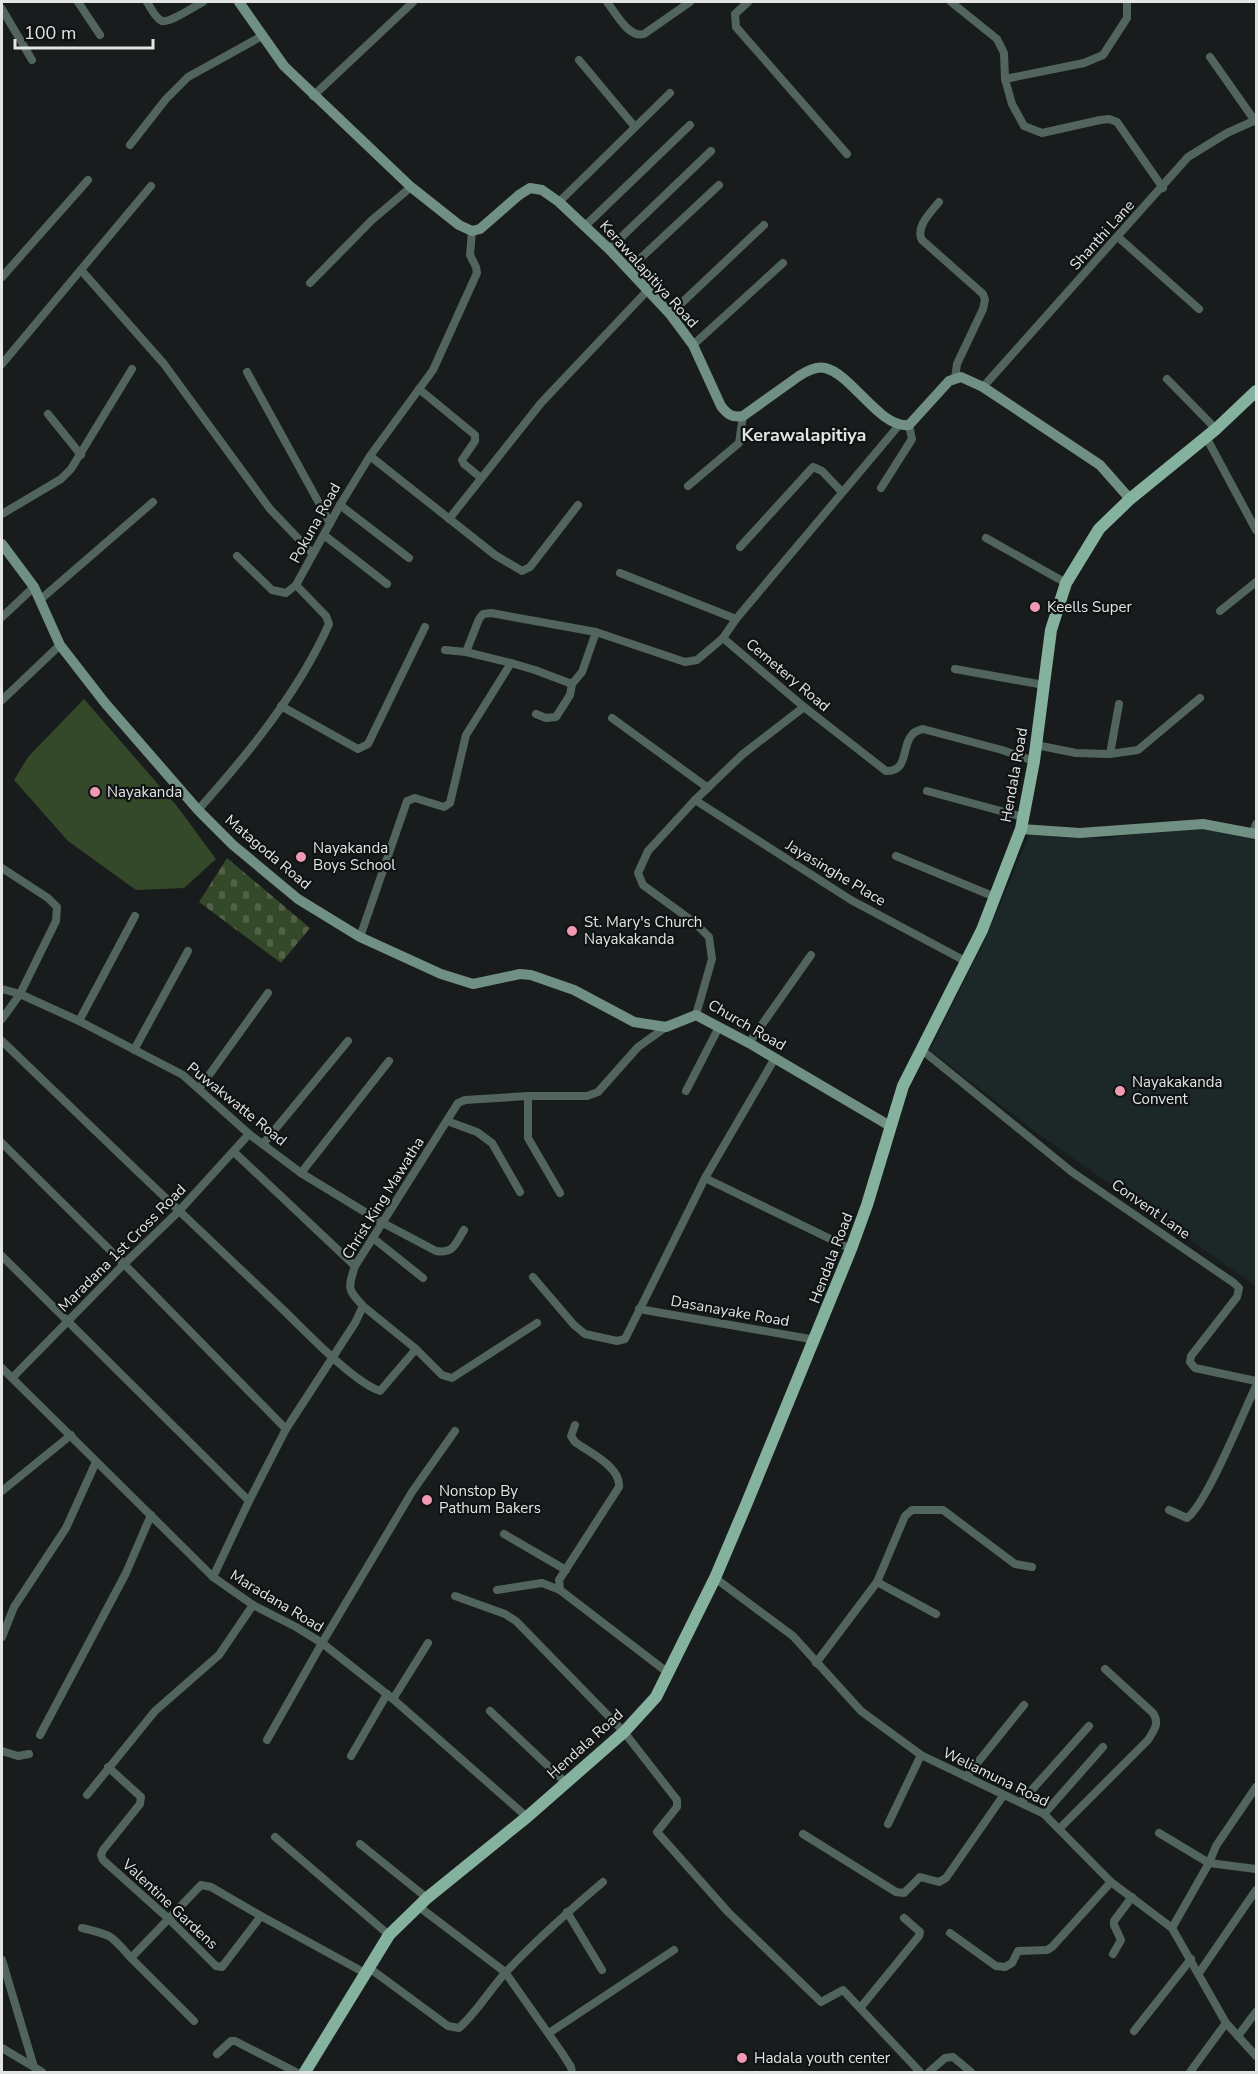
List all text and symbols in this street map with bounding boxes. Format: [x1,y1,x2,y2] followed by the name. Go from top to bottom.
[15,12,153,50] scale bar
[24,21,76,45] text: 100 m
[1065,196,1139,274] street label: Shanthi Lane
[595,216,703,332] street label: Kerawalapitiya Road
[742,423,866,447] district label: Kerawalapitiya
[285,479,345,567] street label: Pokuna Road
[1047,597,1132,617] place label: Keells Super
[1028,600,1042,614] marker: Keells Super
[742,634,834,716] street label: Cemetery Road
[996,726,1032,824] street label: Hendala Road
[107,782,182,802] place label: Nayakanda
[88,785,102,799] marker: Nayakanda
[221,810,315,894] street label: Matagoda Road
[781,835,890,911] street label: Jayasinghe Place
[313,838,396,875] place label: Nayakanda Boys School
[294,850,308,864] marker: Nayakanda Boys School
[584,912,702,949] place label: St. Mary's Church Nayakakanda
[565,924,579,938] marker: St. Mary's Church Nayakakanda
[705,995,789,1055] street label: Church Road
[183,1058,291,1150] street label: Puwakwatte Road
[1132,1072,1222,1109] place label: Nayakakanda Convent
[1113,1084,1127,1098] marker: Nayakakanda Convent
[337,1133,429,1263] street label: Christ King Mawatha
[1108,1174,1195,1244] street label: Convent Lane
[54,1180,190,1316] street label: Maradana 1st Cross Road
[805,1210,857,1306] street label: Hendala Road
[669,1291,791,1331] street label: Dasanayake Road
[439,1481,541,1518] place label: Nonstop By Pathum Bakers
[420,1493,434,1507] marker: Nonstop By Pathum Bakers
[226,1565,328,1637] street label: Maradana Road
[543,1705,627,1783] street label: Hendala Road
[940,1743,1052,1811] street label: Weliamuna Road
[117,1854,222,1954] street label: Valentine Gardens
[754,2048,891,2068] place label: Hadala youth center
[735,2051,749,2065] marker: Hadala youth center

